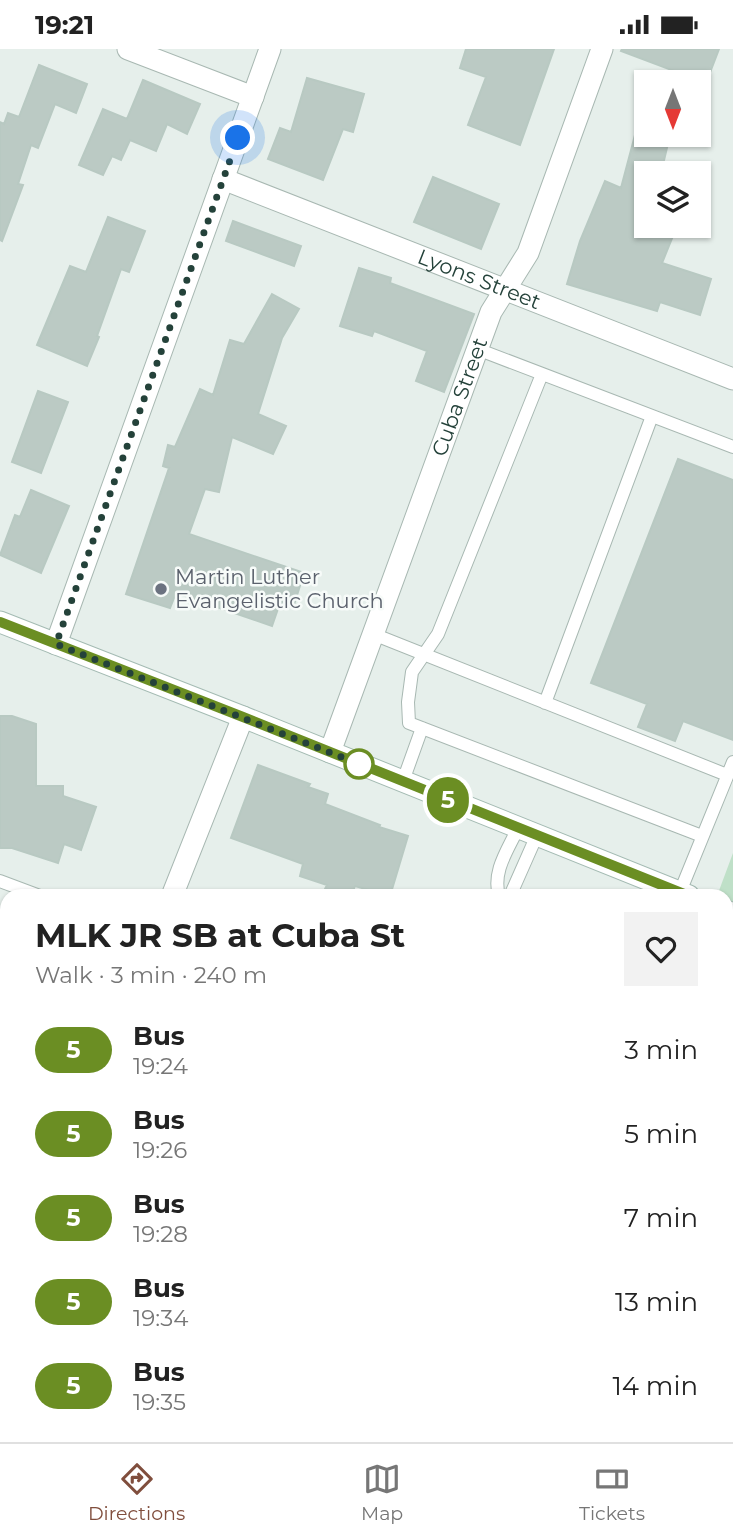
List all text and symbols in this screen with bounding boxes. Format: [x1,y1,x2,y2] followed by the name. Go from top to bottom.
[35,9,94,41] text: 19:21
[634,70,710,147] north arrow
[634,70,711,238] map controls
[220,120,255,155] your location
[634,161,711,238] button: layers
[414,244,544,314] street label: Lyons Street
[426,334,493,459] street label: Cuba Street
[175,564,384,613] place label: Martin Luther Evangelistic Church
[153,581,169,597] marker: Martin Luther Evangelistic Church
[344,749,374,779] unlabelled marker
[425,777,471,823] line badge: 5
[441,785,455,814] text: 5
[624,912,698,986] button: heart
[35,915,405,955] text: MLK JR SB at Cuba St
[35,961,267,989] text: Walk · 3 min · 240 m
[133,1020,185,1052] text: Bus
[624,1034,698,1066] text: 3 min
[66,1035,81,1064] text: 5
[133,1052,188,1080] text: 19:24
[133,1104,185,1136] text: Bus
[624,1118,698,1150] text: 5 min
[66,1119,81,1148] text: 5
[133,1136,187,1164] text: 19:26
[133,1188,185,1220] text: Bus
[624,1202,698,1234] text: 7 min
[66,1203,81,1232] text: 5
[133,1220,188,1248] text: 19:28
[133,1272,185,1304] text: Bus
[615,1286,698,1318] text: 13 min
[66,1287,81,1316] text: 5
[133,1304,188,1332] text: 19:34
[133,1356,185,1388] text: Bus
[612,1370,698,1402] text: 14 min
[66,1371,81,1400] text: 5
[133,1388,186,1416] text: 19:35
[88,1460,185,1525] tab: Directions
[361,1460,403,1525] tab: Map
[579,1460,645,1525] tab: Tickets

